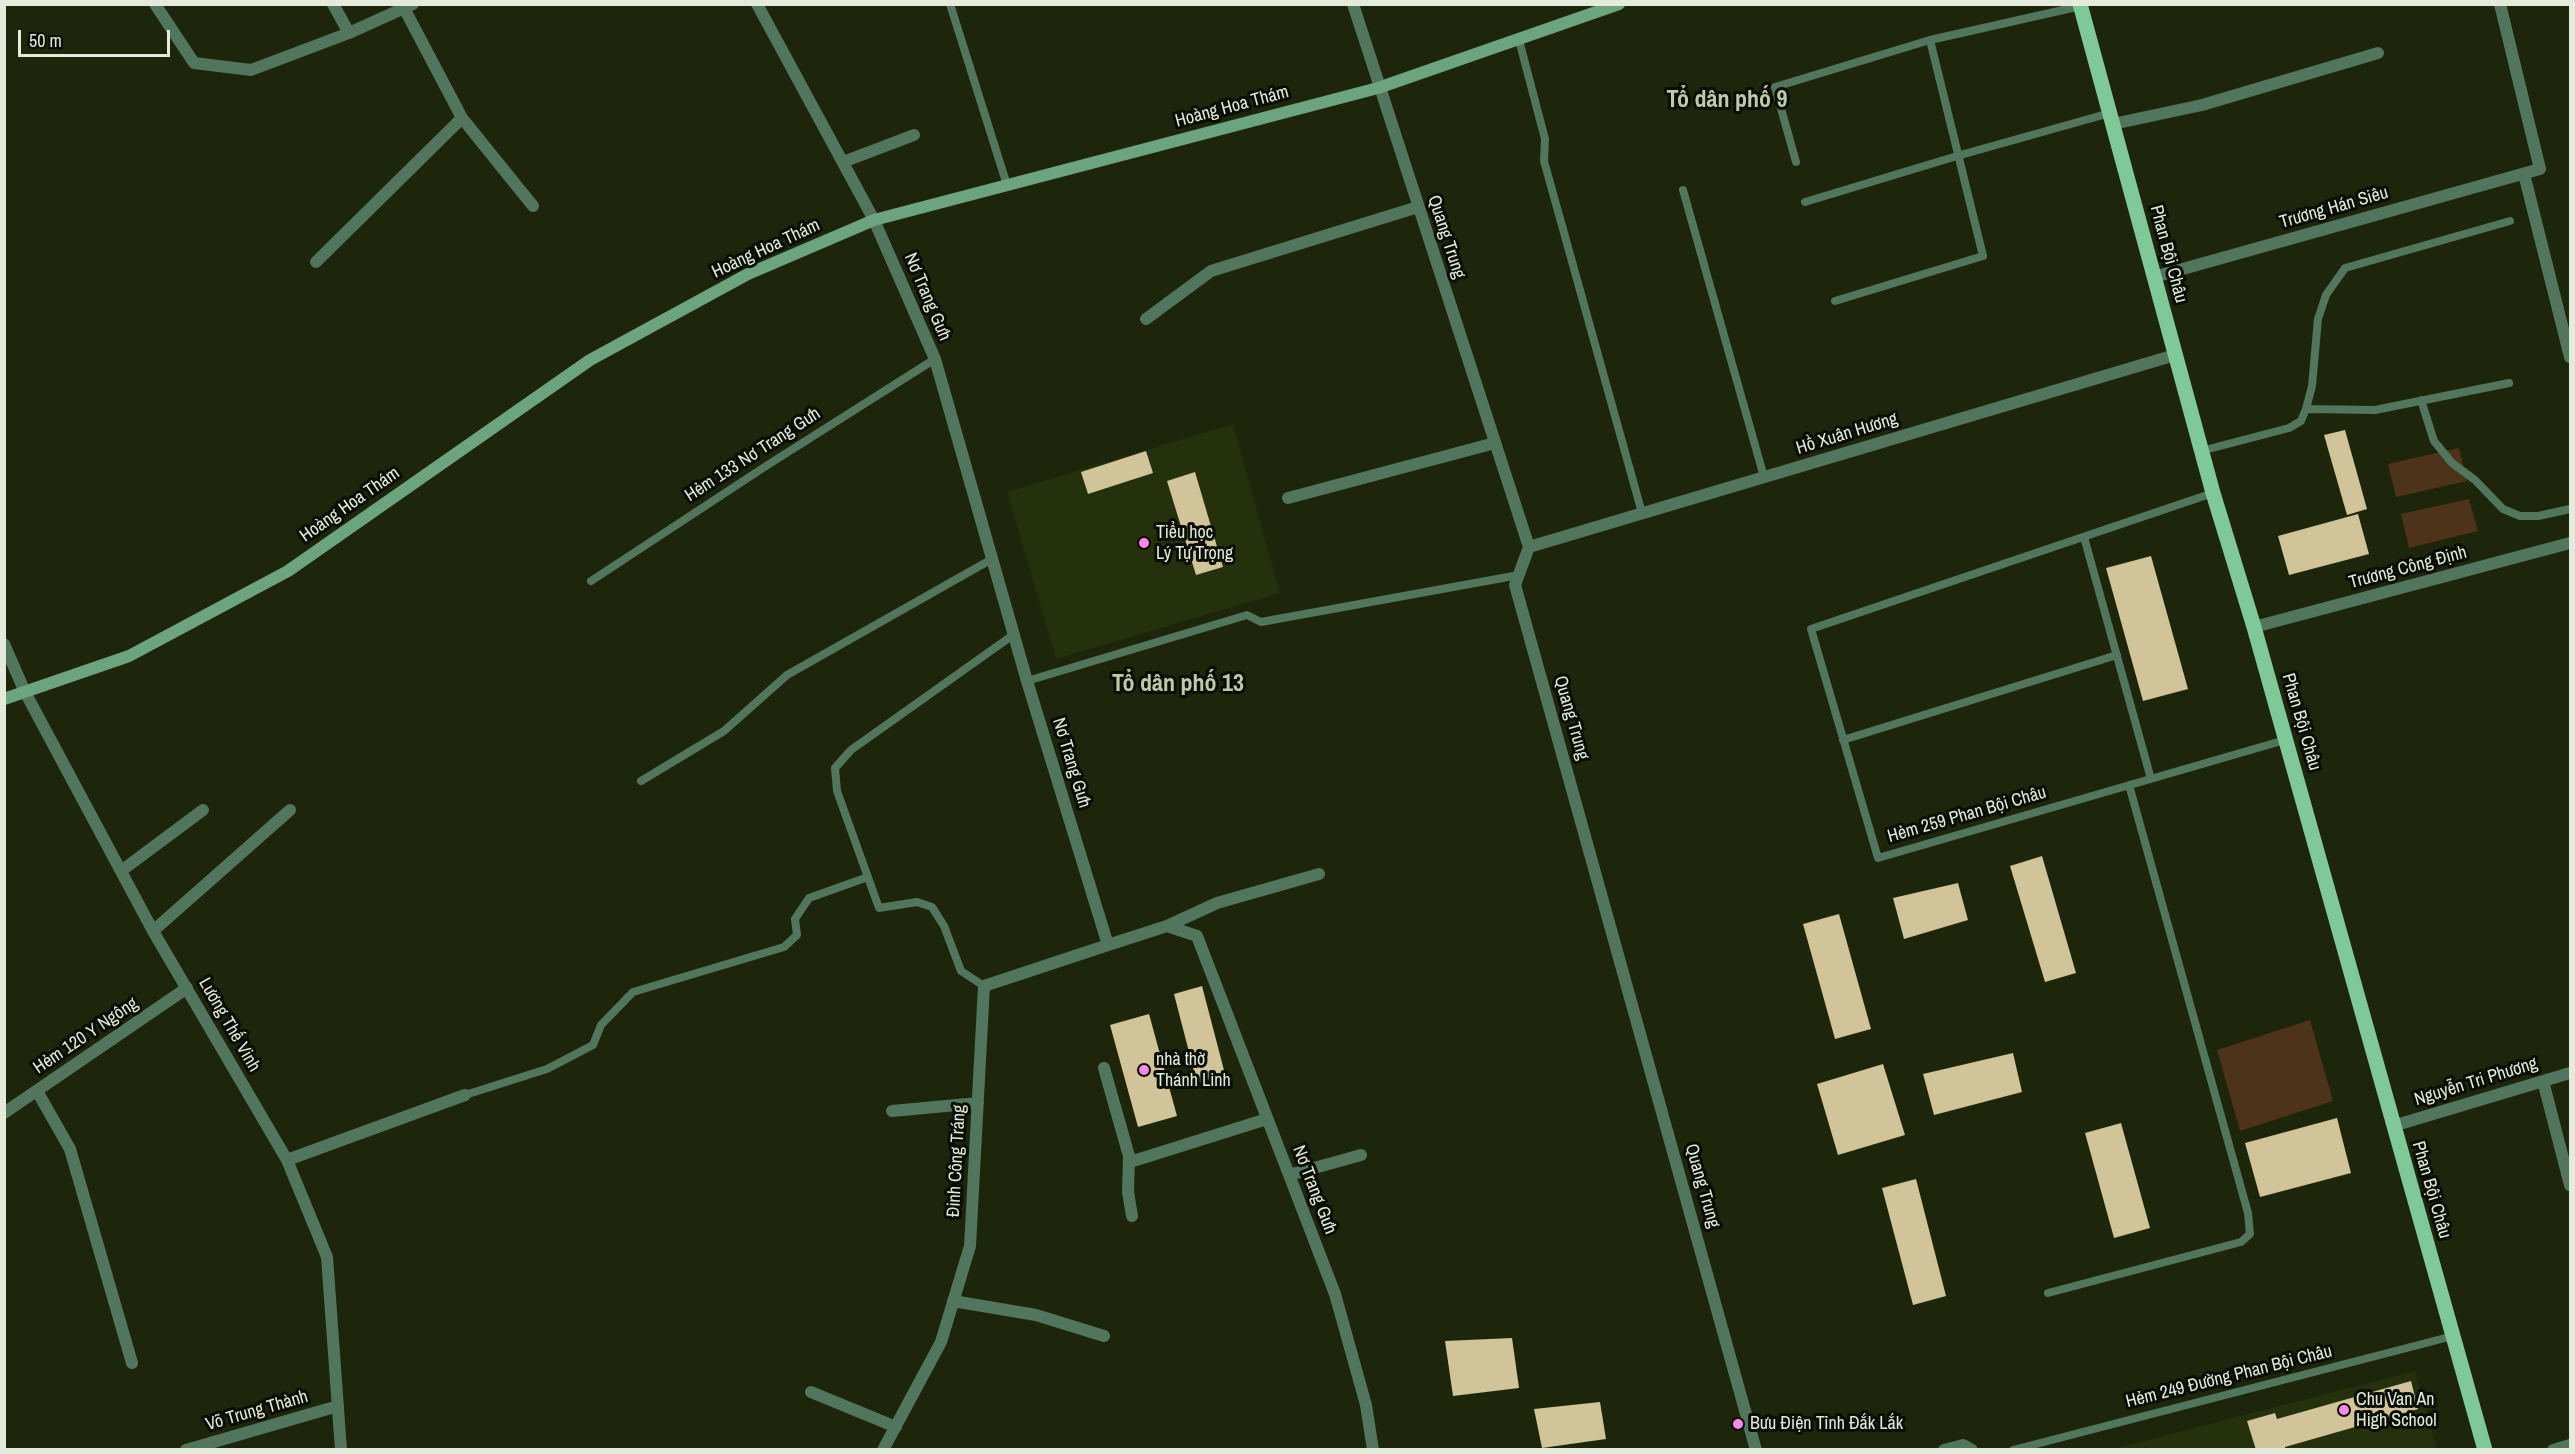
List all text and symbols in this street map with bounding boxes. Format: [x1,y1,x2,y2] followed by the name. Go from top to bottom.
[21,18,172,56] scale bar
[29,28,62,53] text: 50 m
[1173,81,1291,133] street label: Hoàng Hoa Thám
[1666,87,1788,115] district label: Tổ dân phố 9
[2277,182,2391,234] street label: Trương Hán Siêu
[1422,193,1470,281] street label: Quang Trung
[2145,203,2191,305] street label: Phan Bội Châu
[709,215,823,283] street label: Hoàng Hoa Thám
[899,250,955,344] street label: Nơ Trang Gưh
[681,403,825,507] street label: Hẻm 133 Nơ Trang Gưh
[1794,408,1900,460] street label: Hồ Xuân Hương
[296,463,404,547] street label: Hoàng Hoa Thám
[1156,522,1233,564] place label: Tiểu học Lý Tự Trọng
[1137,536,1151,550] marker: Tiểu học Lý Tự Trọng
[2347,542,2469,594] street label: Trương Công Định
[1112,671,1244,699] district label: Tổ dân phố 13
[2277,671,2325,773] street label: Phan Bội Châu
[1549,673,1593,763] street label: Quang Trung
[1047,715,1095,811] street label: Nơ Trang Gưh
[1885,782,2049,848] street label: Hẻm 259 Phan Bội Châu
[193,974,265,1076] street label: Lương Thế Vinh
[30,993,142,1079] street label: Hẻm 120 Y Ngông
[1156,1049,1231,1092] place label: nhà thờ Thánh Linh
[2412,1053,2540,1111] street label: Nguyễn Tri Phương
[1137,1063,1151,1077] marker: nhà thờ Thánh Linh
[943,1104,971,1218] street label: Đinh Công Tráng
[2407,1139,2455,1241] street label: Phan Bội Châu
[1680,1141,1724,1231] street label: Quang Trung
[1287,1143,1341,1237] street label: Nơ Trang Gưh
[2124,1341,2334,1413] street label: Hẻm 249 Đường Phan Bội Châu
[203,1386,311,1436] street label: Võ Trung Thành
[2356,1389,2436,1432] place label: Chu Van An High School
[2337,1403,2351,1417] marker: Chu Van An High School
[1750,1413,1903,1435] place label: Bưu Điện Tỉnh Đắk Lắk
[1731,1417,1745,1431] marker: Bưu Điện Tỉnh Đắk Lắk

